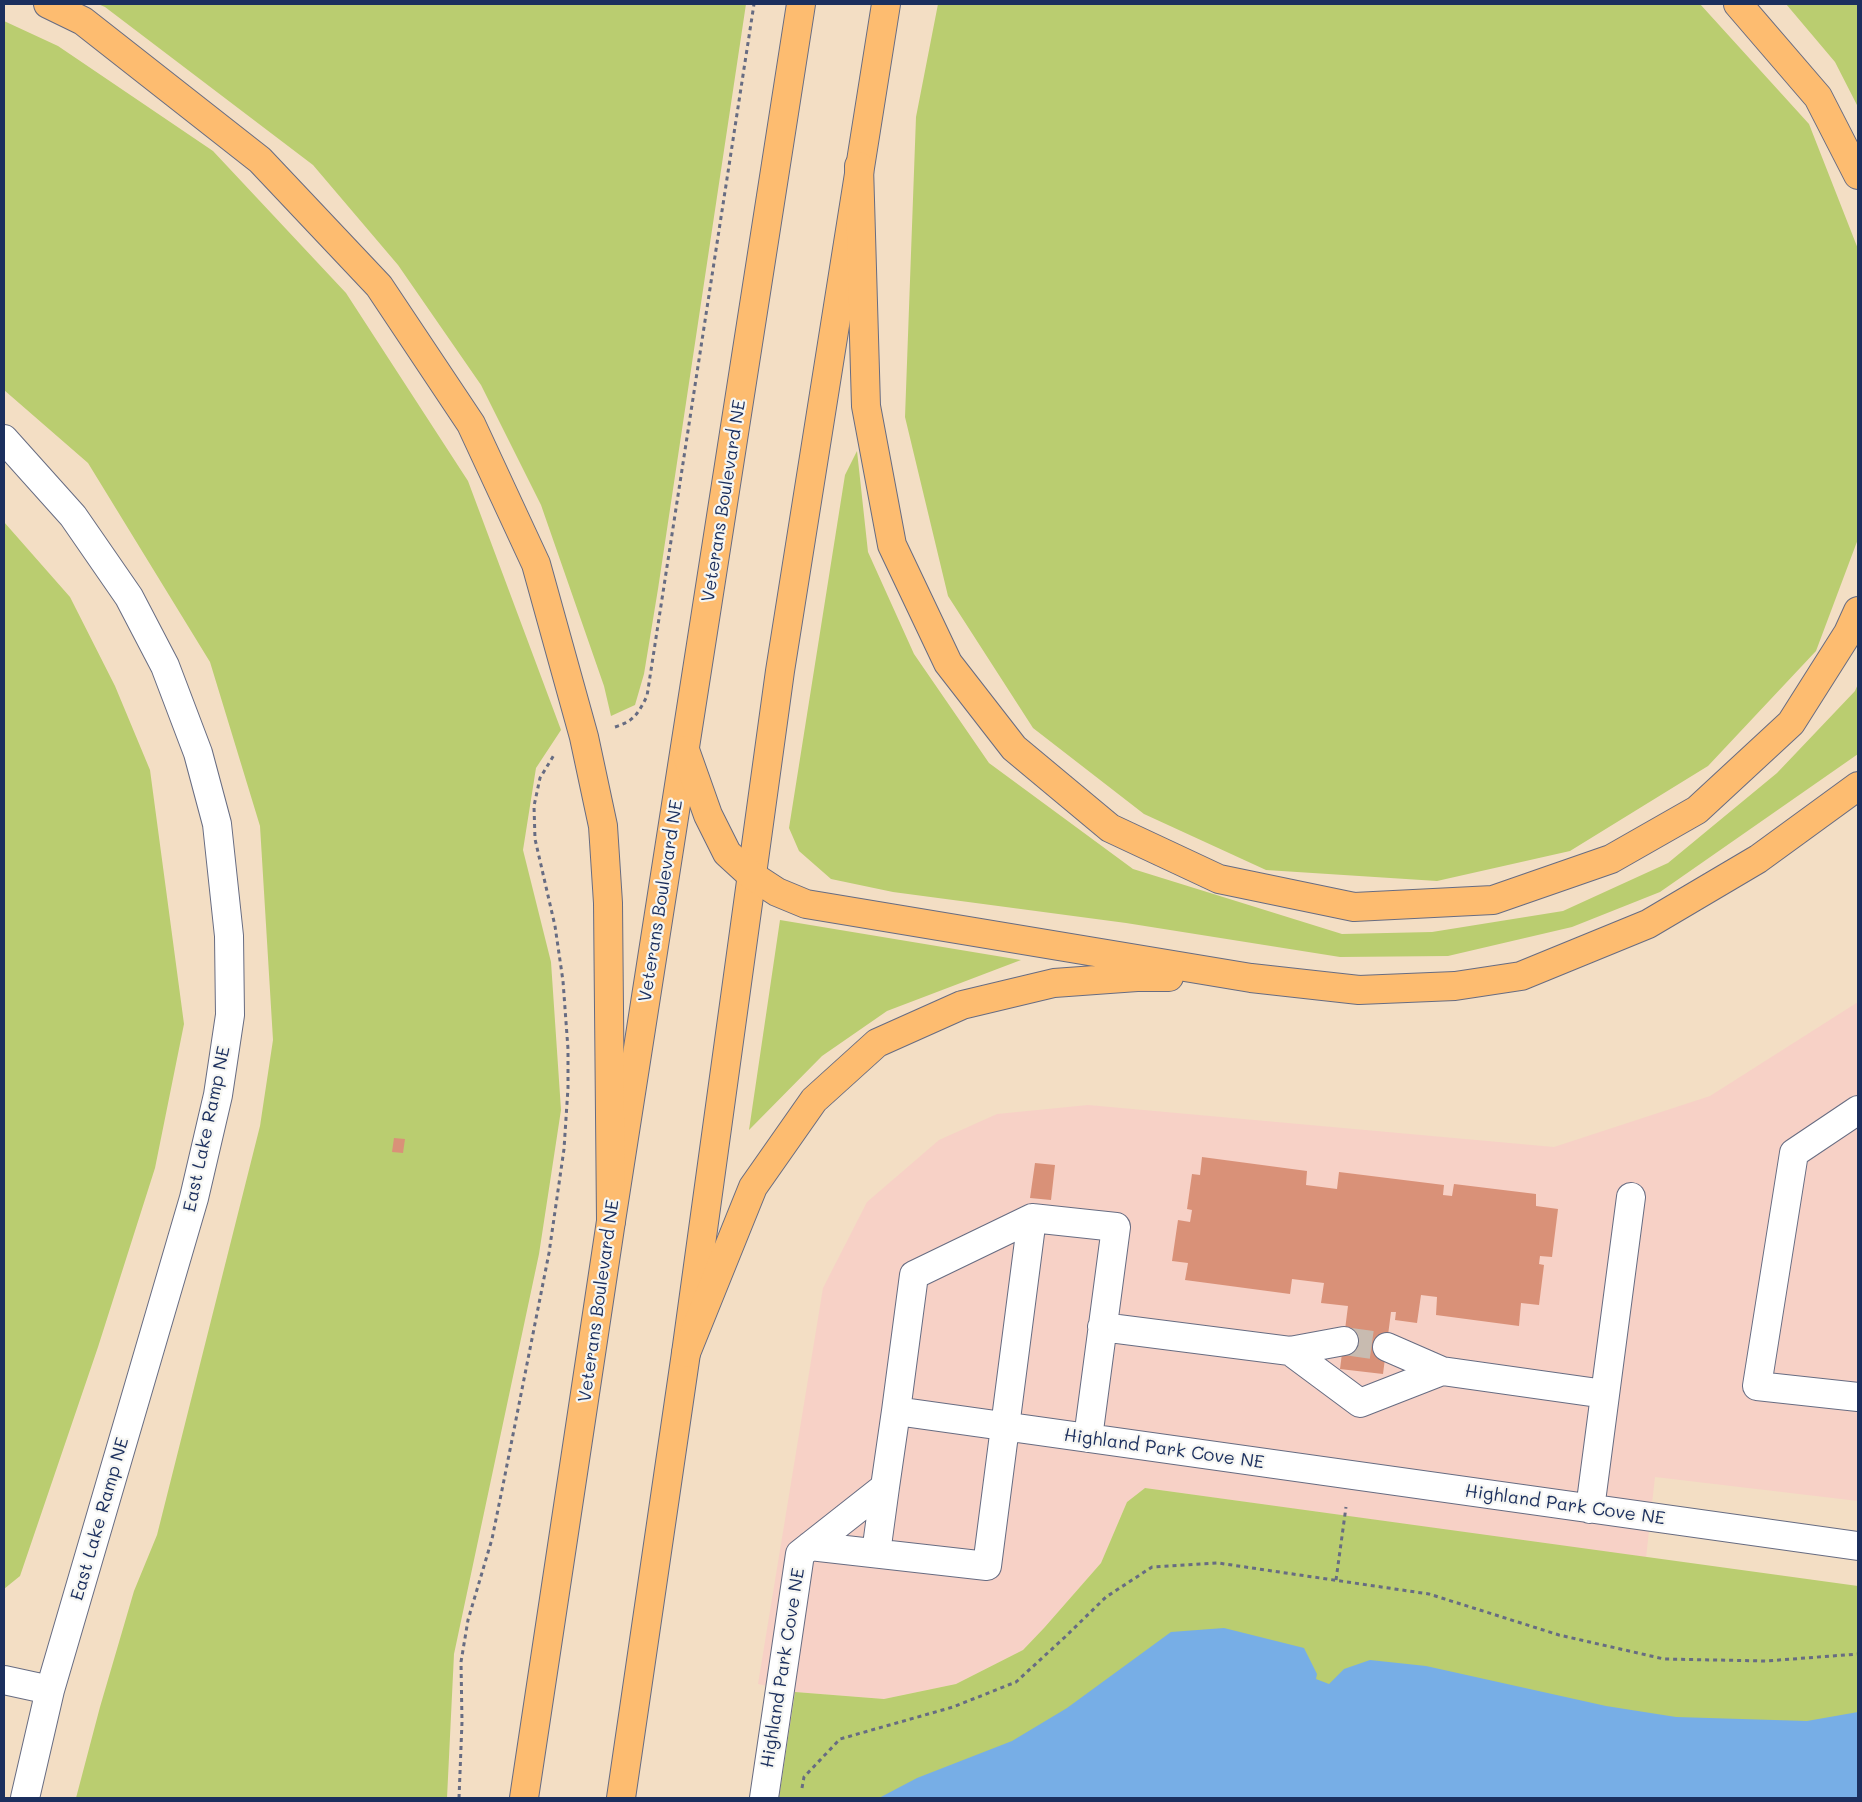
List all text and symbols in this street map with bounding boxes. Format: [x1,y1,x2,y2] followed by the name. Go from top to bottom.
[697,398,751,604] street label: Veterans Boulevard NE
[634,798,688,1004] street label: Veterans Boulevard NE
[179,1044,235,1214] street label: East Lake Ramp NE
[574,1198,624,1404] street label: Veterans Boulevard NE
[1063,1424,1265,1474] street label: Highland Park Cove NE
[66,1435,134,1603] street label: East Lake Ramp NE
[1464,1480,1666,1530] street label: Highland Park Cove NE
[757,1567,809,1769] street label: Highland Park Cove NE

